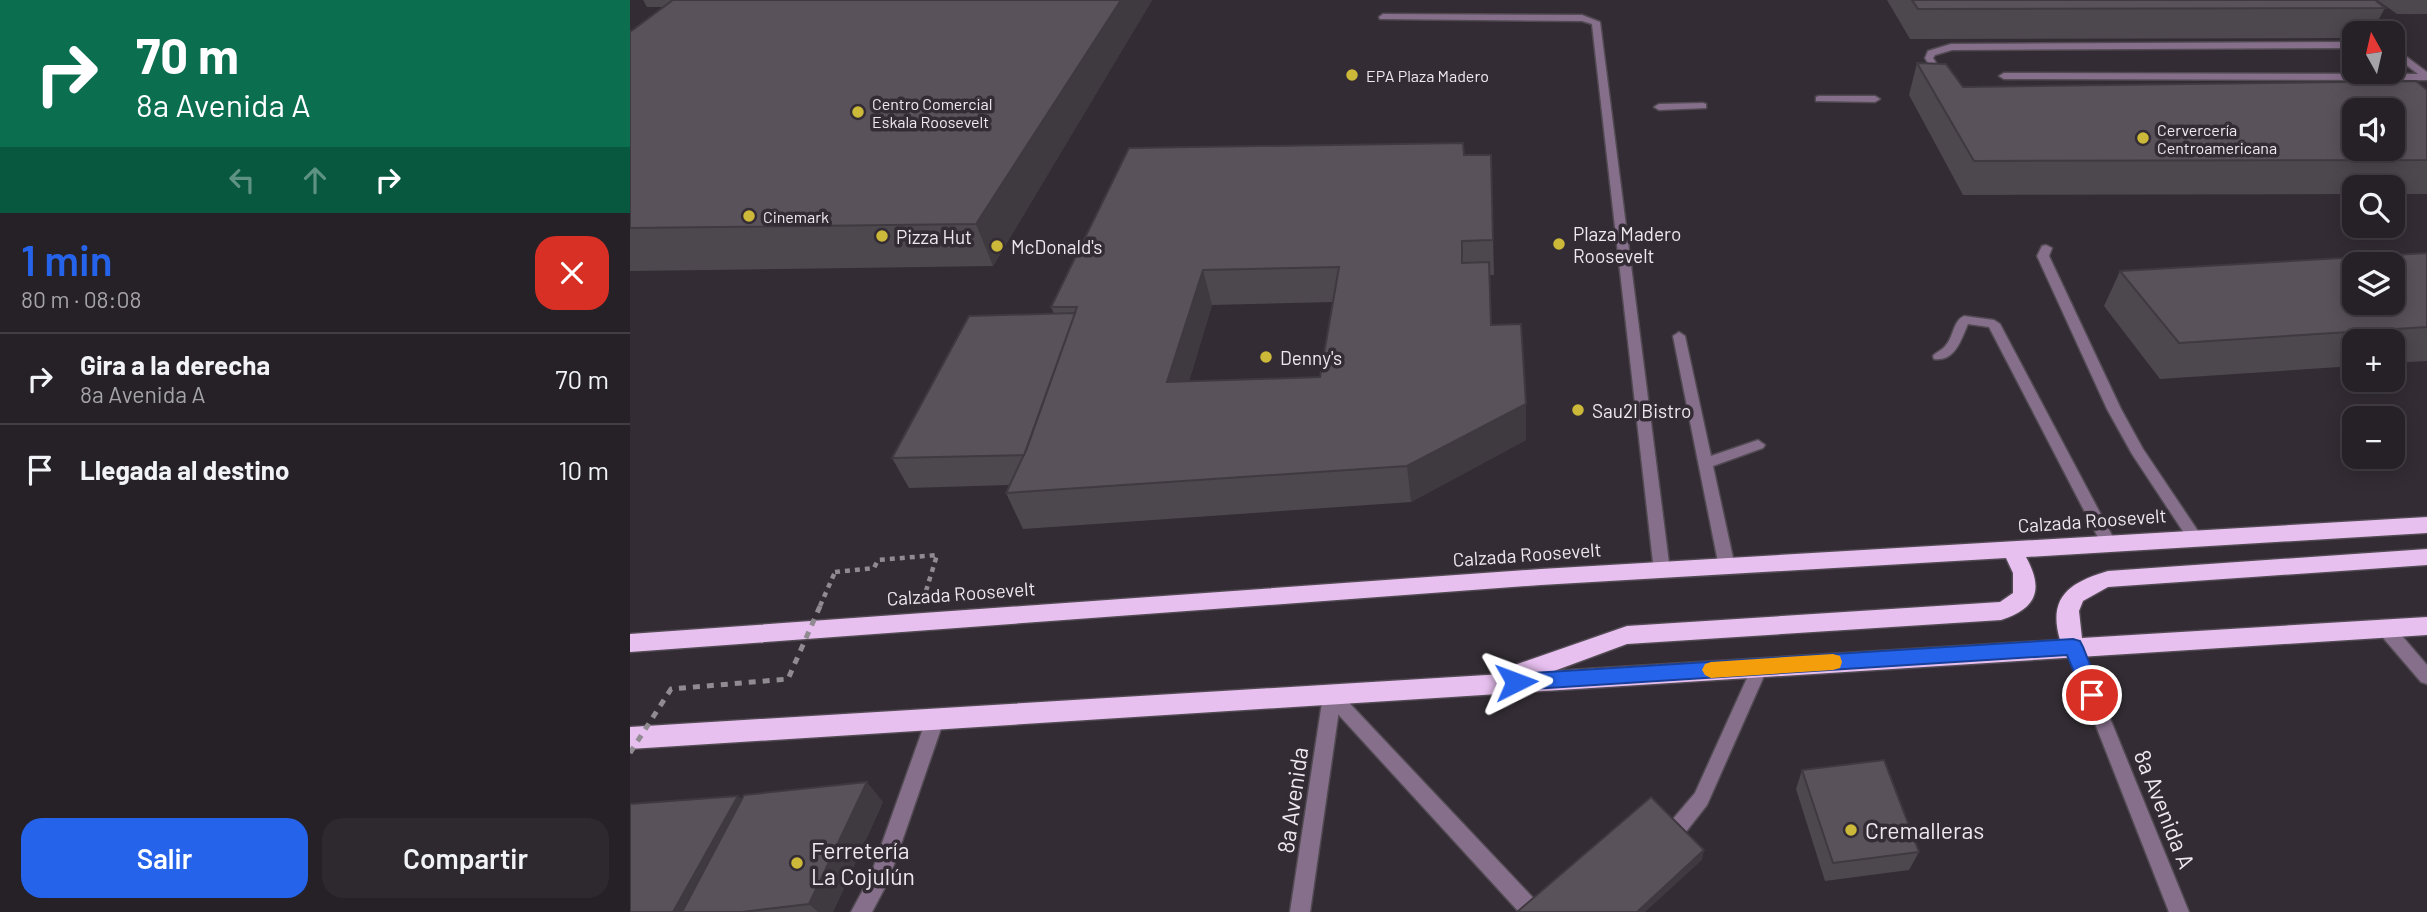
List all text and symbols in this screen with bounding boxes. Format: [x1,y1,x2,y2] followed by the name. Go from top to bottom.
[2342,21,2404,84] north arrow
[2342,21,2405,469] map controls
[136,25,239,84] text: 70 m
[21,28,112,119] icon: right
[1366,66,1489,85] place label: EPA Plaza Madero
[1344,67,1360,83] marker: EPA Plaza Madero
[136,85,311,123] text: 8a Avenida A
[872,94,992,131] place label: Centro Comercial Eskala Roosevelt
[2342,98,2405,161] button: sound
[850,104,866,120] marker: Centro Comercial Eskala Roosevelt
[2157,120,2277,157] place label: Cervercería Centroamericana
[2135,130,2151,146] marker: Cervercería Centroamericana
[223,161,261,199] icon: left
[296,161,334,199] icon: ahead
[369,161,407,199] icon: right
[2342,175,2405,238] button: search
[763,207,829,226] place label: Cinemark
[741,208,757,224] marker: Cinemark
[1573,222,1681,267] place label: Plaza Madero Roosevelt
[896,225,972,248] place label: Pizza Hut
[874,228,890,244] marker: Pizza Hut
[21,234,113,284] text: 1 min
[1011,235,1102,258] place label: McDonald's
[535,236,609,310] button: close
[1551,236,1567,252] marker: Plaza Madero Roosevelt
[989,238,1005,254] marker: McDonald's
[2342,252,2405,315] button: layers
[21,285,141,313] text: 80 m · 08:08
[2342,329,2405,392] button: +
[1280,346,1342,369] place label: Denny's
[80,349,270,380] text: Gira a la derecha
[1258,349,1274,365] marker: Denny's
[21,360,59,398] icon: right
[555,363,609,394] text: 70 m
[80,380,206,408] text: 8a Avenida A
[1592,399,1691,422] place label: Sau2l Bistro
[1570,402,1586,418] marker: Sau2l Bistro
[2342,406,2405,469] button: −
[21,451,59,489] icon: arrive
[80,454,289,485] text: Llegada al destino
[559,454,609,485] text: 10 m
[2017,503,2167,537] street label: Calzada Roosevelt
[1452,537,1602,571] street label: Calzada Roosevelt
[886,576,1036,610] street label: Calzada Roosevelt
[1479,645,1553,719] position arrow
[2062,665,2122,725] pin
[2073,676,2111,714] icon: arrive
[1271,745,1313,855] street label: 8a Avenida
[2128,746,2202,872] street label: 8a Avenida A
[1865,816,1984,844] place label: Cremalleras
[21,818,308,898] button: Salir
[322,818,609,898] button: Compartir
[1843,822,1859,838] marker: Cremalleras
[811,836,915,890] place label: Ferretería La Cojulún
[789,855,805,871] marker: Ferretería La Cojulún

